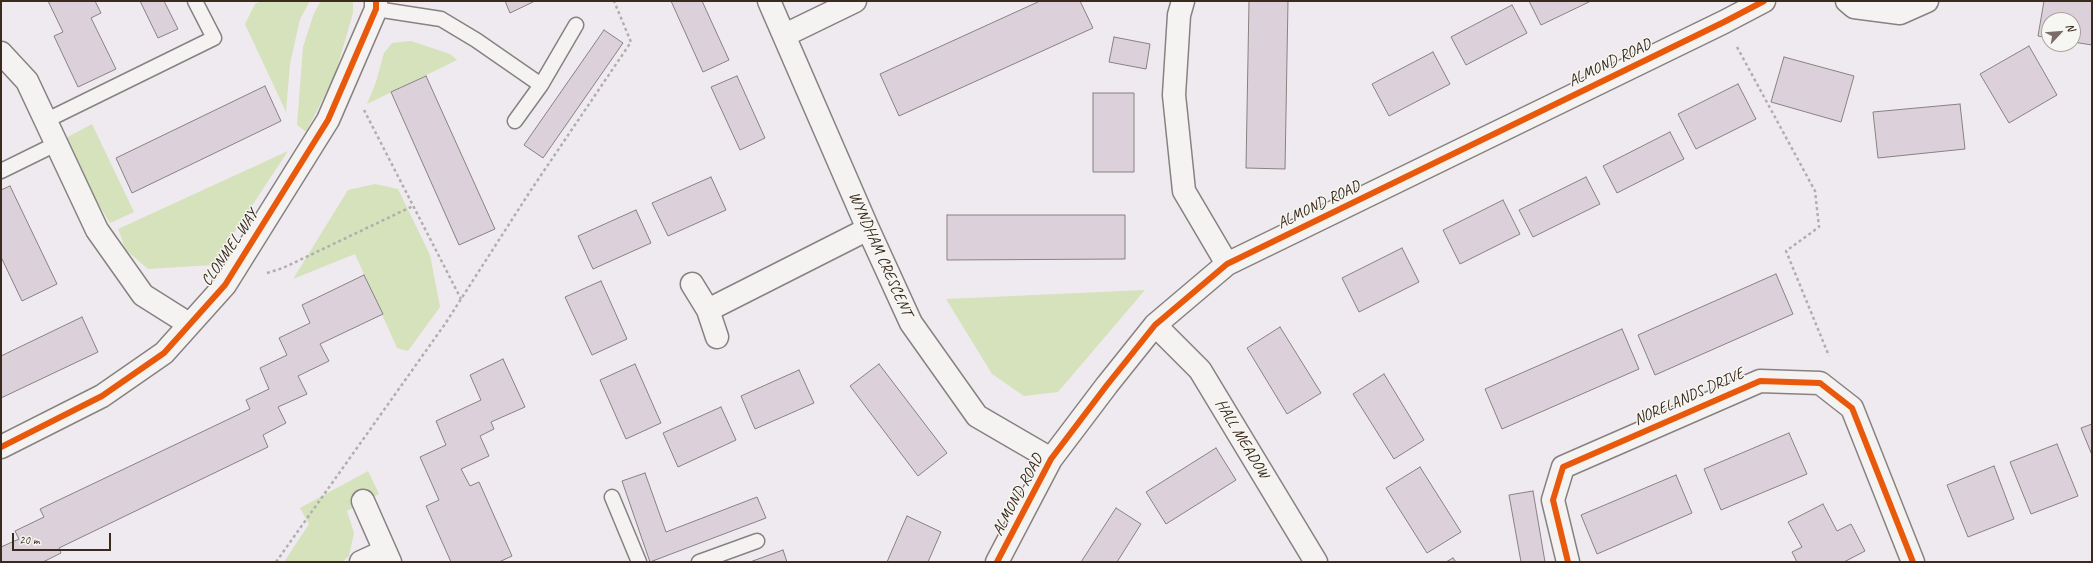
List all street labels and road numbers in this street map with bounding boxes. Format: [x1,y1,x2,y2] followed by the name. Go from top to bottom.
[1566,35,1654,91] street label: ALMOND ROAD
[1275,177,1363,233] street label: ALMOND ROAD
[844,189,916,319] street label: WYNDHAM CRESCENT
[197,206,263,290] street label: CLONMEL WAY
[1631,364,1747,430] street label: NORELANDS DRIVE
[1211,396,1273,482] street label: HALL MEADOW
[988,451,1048,539] street label: ALMOND ROAD

